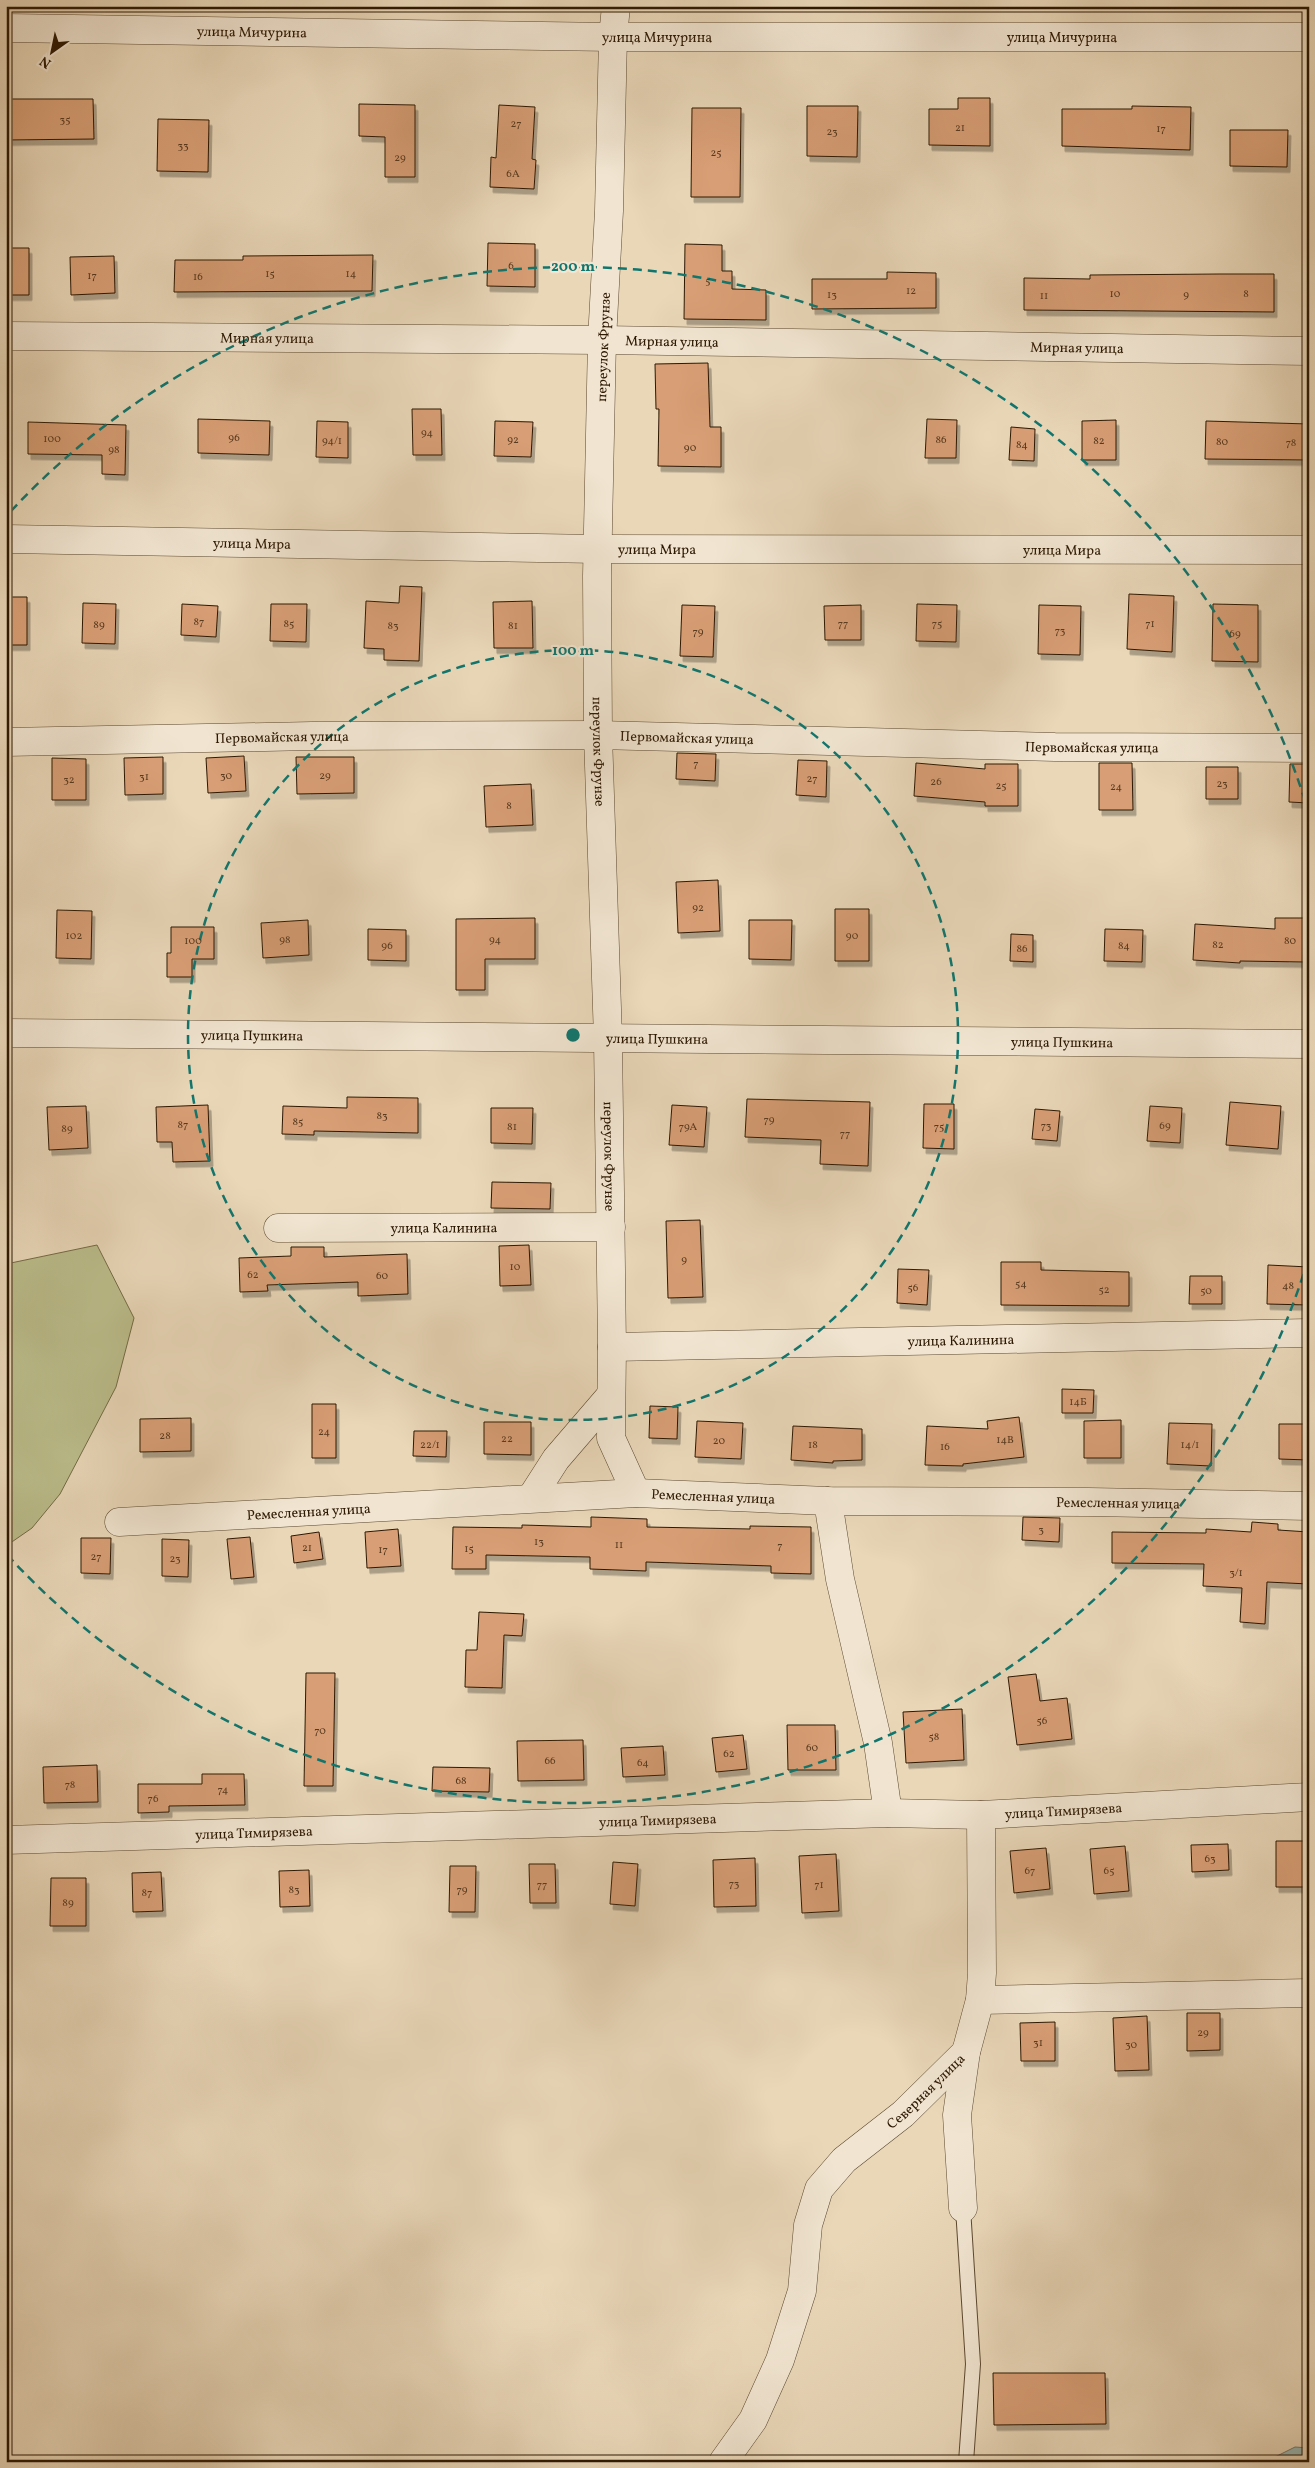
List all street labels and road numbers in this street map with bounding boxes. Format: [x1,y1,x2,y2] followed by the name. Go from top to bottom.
[197,23,307,43] street label: улица Мичурина
[602,29,712,48] street label: улица Мичурина
[1007,29,1117,48] street label: улица Мичурина
[593,292,616,402] street label: переулок Фрунзе
[220,329,314,349] street label: Мирная улица
[625,332,719,353] street label: Мирная улица
[1030,339,1124,359] street label: Мирная улица
[213,534,291,555] street label: улица Мира
[618,541,696,560] street label: улица Мира
[1023,542,1101,561] street label: улица Мира
[587,697,608,807] street label: переулок Фрунзе
[215,728,349,749] street label: Первомайская улица
[620,728,754,750] street label: Первомайская улица
[1025,738,1159,758] street label: Первомайская улица
[201,1027,303,1047] street label: улица Пушкина
[606,1030,708,1050] street label: улица Пушкина
[1011,1033,1113,1053] street label: улица Пушкина
[598,1101,618,1212] street label: переулок Фрунзе
[390,1219,498,1239] street label: улица Калинина
[907,1331,1015,1352] street label: улица Калинина
[651,1486,775,1510] street label: Ремесленная улица
[1056,1494,1180,1515] street label: Ремесленная улица
[246,1500,371,1526] street label: Ремесленная улица
[1004,1799,1123,1825] street label: улица Тимирязева
[599,1810,717,1833] street label: улица Тимирязева
[195,1823,313,1845] street label: улица Тимирязева
[883,2050,970,2134] street label: Северная улица

